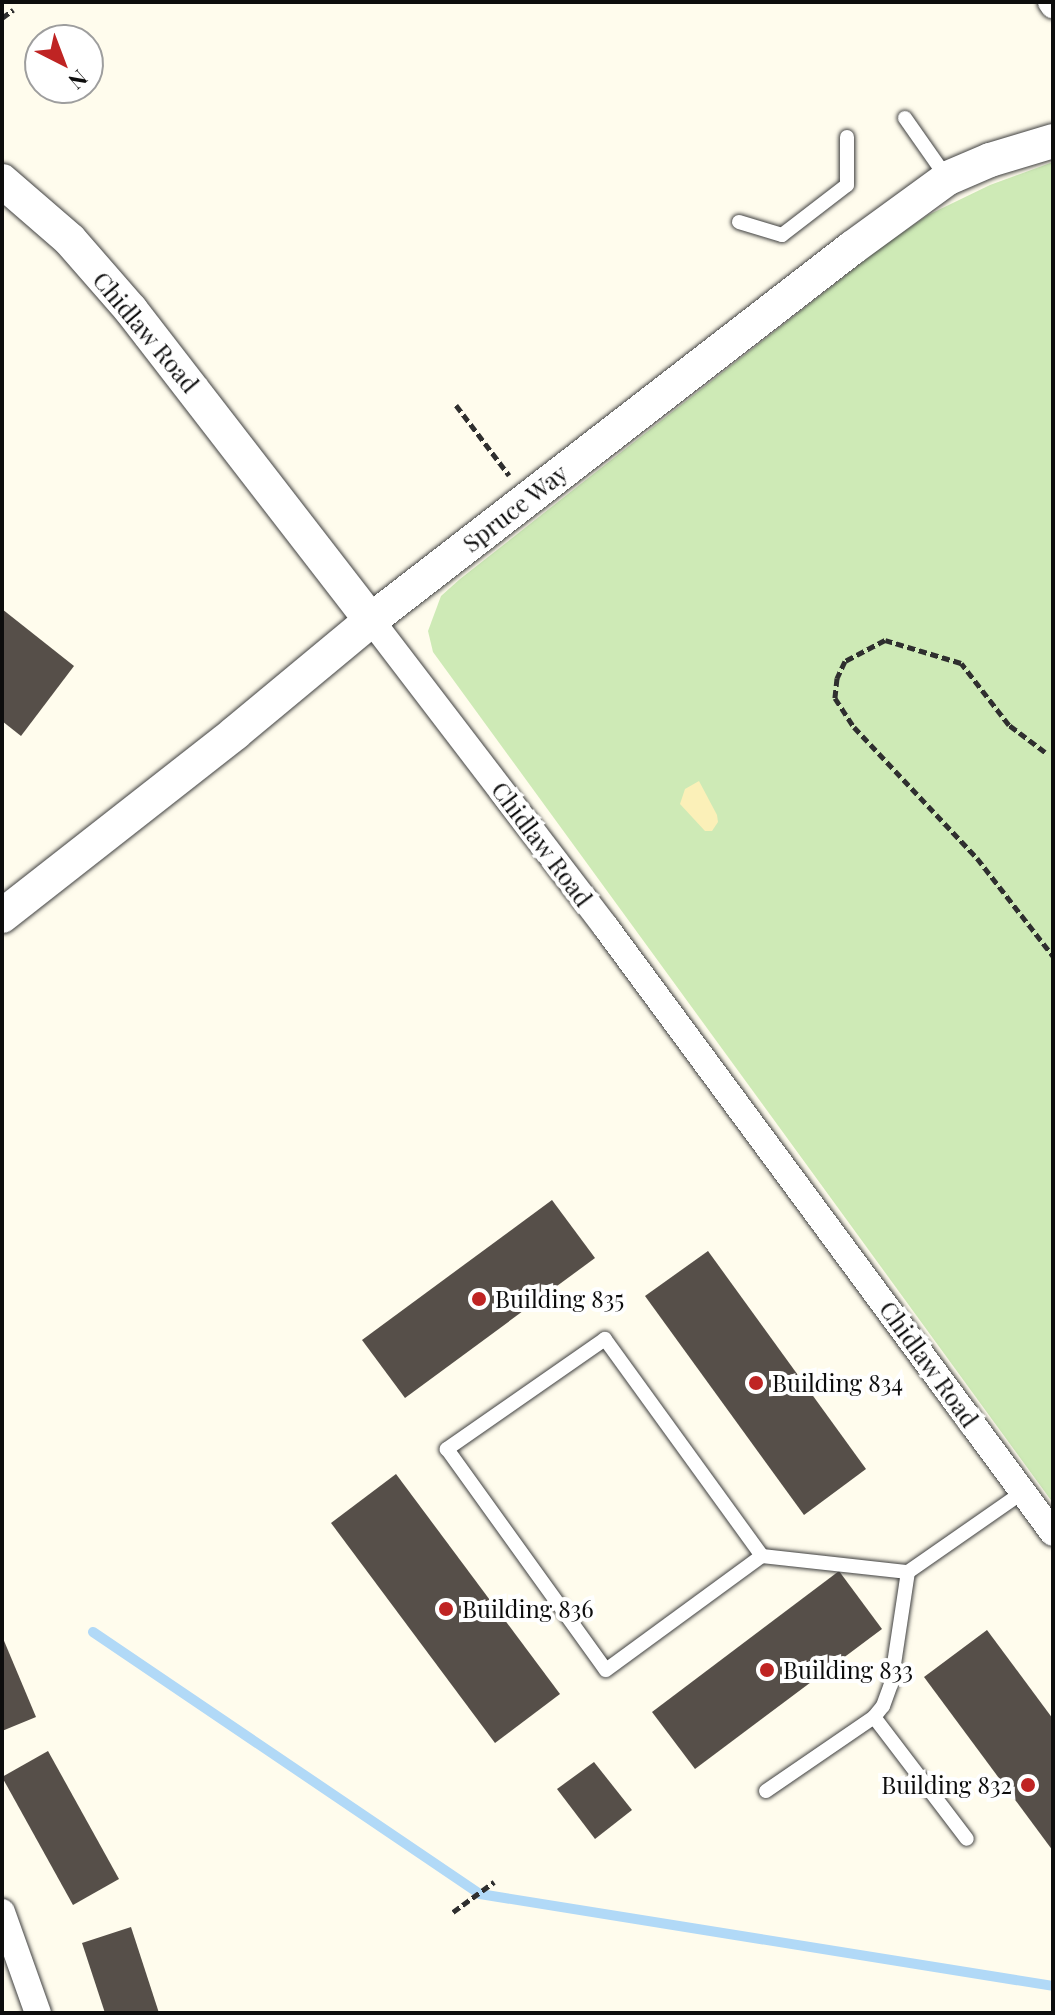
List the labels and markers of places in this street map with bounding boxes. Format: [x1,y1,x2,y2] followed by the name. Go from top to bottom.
[495,1285,624,1313] place label: Building 835
[470,1290,488,1308] marker: Building 835
[772,1369,903,1397] place label: Building 834
[747,1374,765,1392] marker: Building 834
[462,1595,594,1623] place label: Building 836
[437,1600,455,1618] marker: Building 836
[783,1656,913,1684] place label: Building 833
[758,1661,776,1679] marker: Building 833
[881,1771,1012,1799] place label: Building 832
[1019,1776,1037,1794] marker: Building 832

